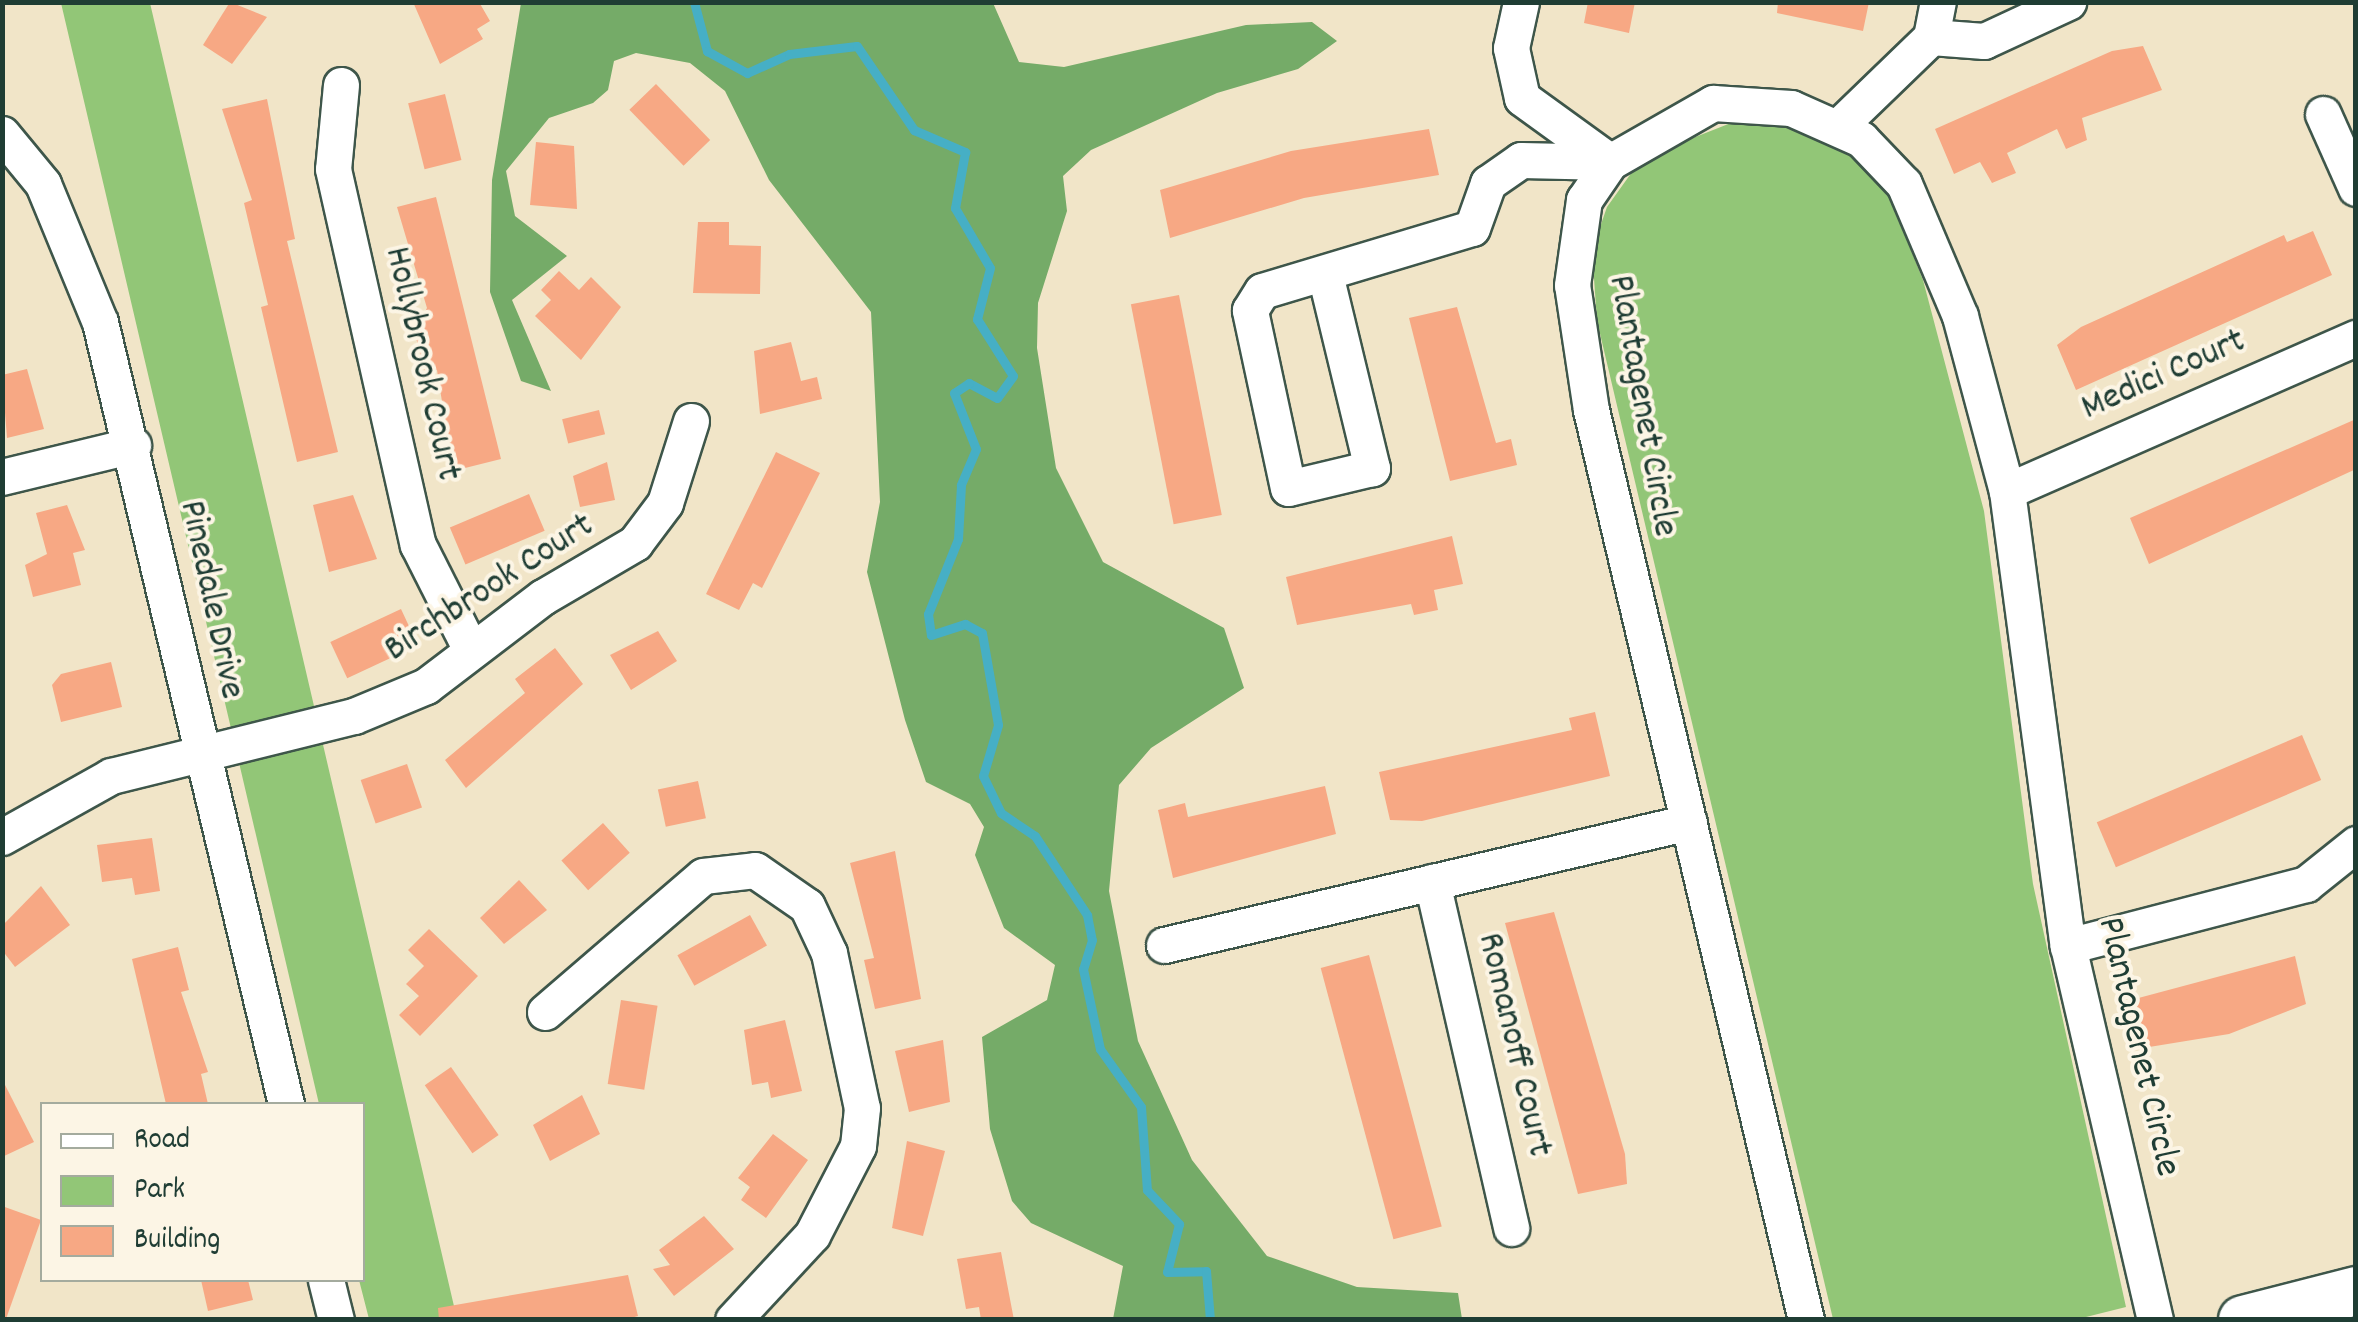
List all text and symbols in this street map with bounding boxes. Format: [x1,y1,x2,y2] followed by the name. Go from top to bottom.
[372,243,470,485] street label: Hollybrook Court
[1596,272,1686,540] street label: Plantagenet Circle
[2075,320,2253,432] street label: Medici Court
[167,497,253,703] street label: Pinedale Drive
[377,504,603,674] street label: Birchbrook Court
[2085,913,2189,1181] street label: Plantagenet Circle
[1465,929,1561,1161] street label: Romanoff Court
[40,1102,365,1282] legend
[134,1120,190,1163] text: Road
[134,1170,185,1213] text: Park
[134,1220,220,1263] text: Building

